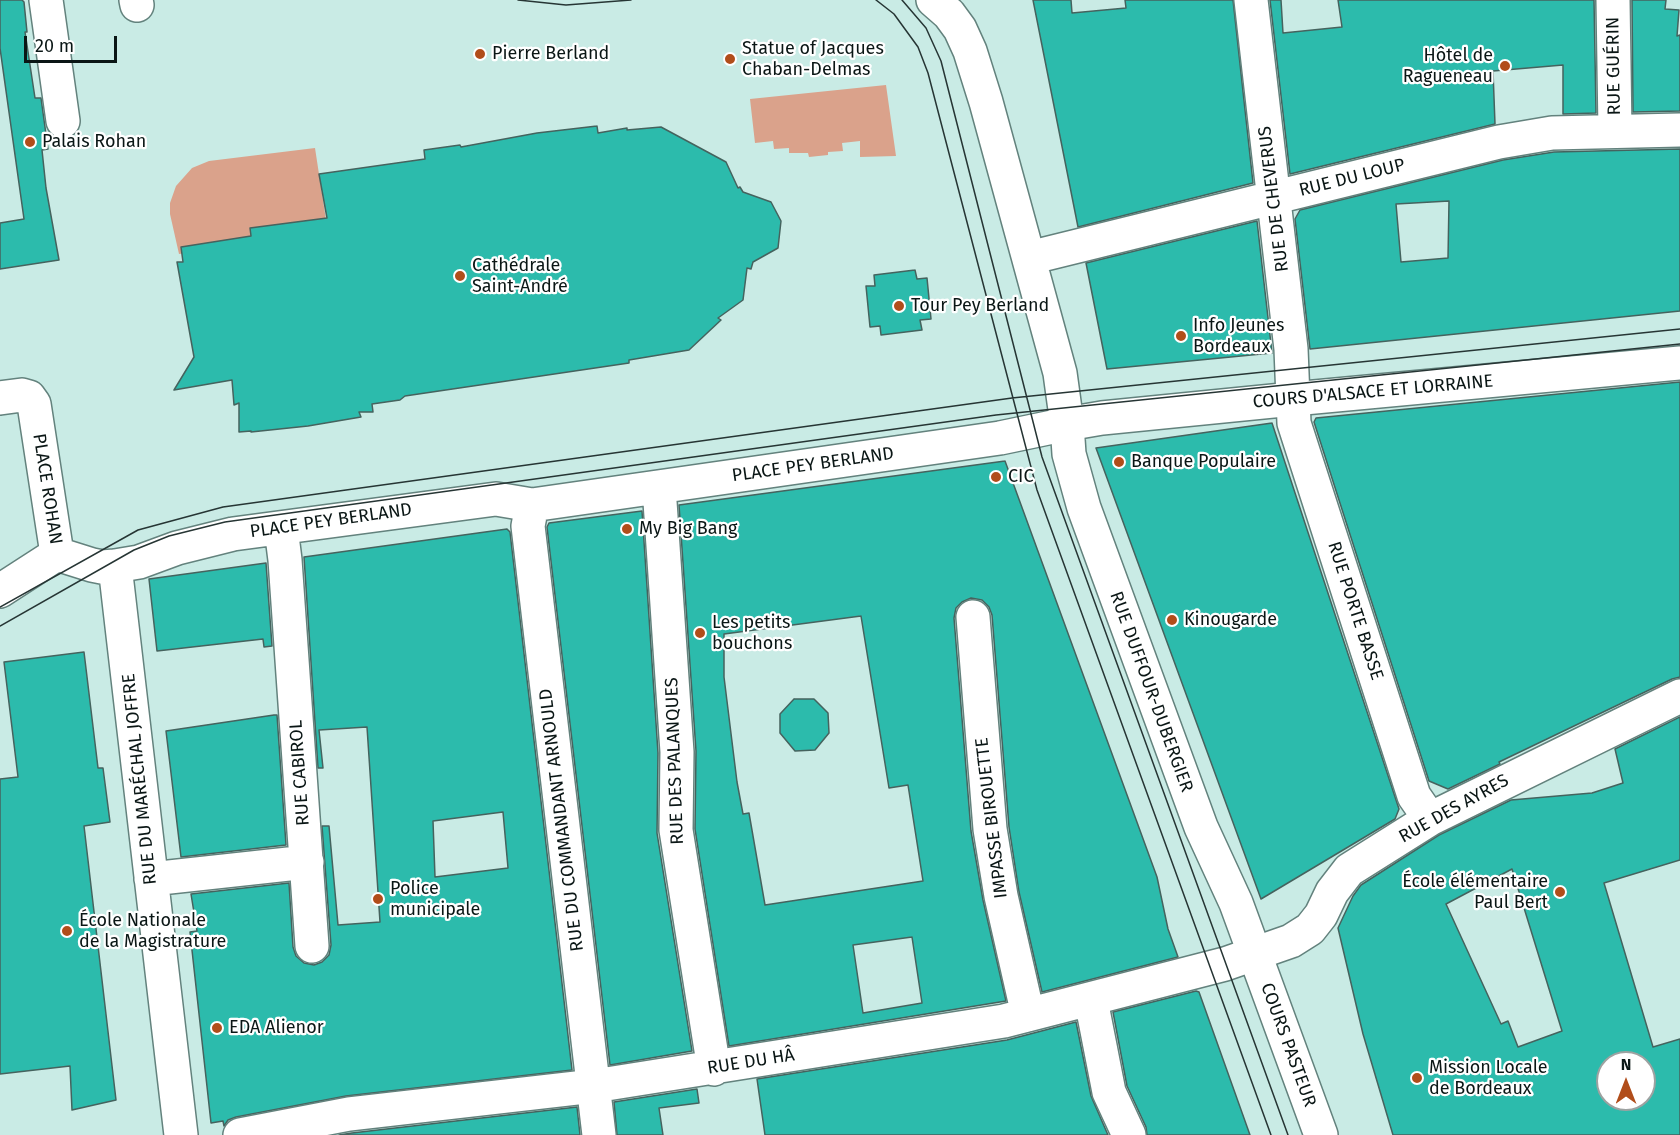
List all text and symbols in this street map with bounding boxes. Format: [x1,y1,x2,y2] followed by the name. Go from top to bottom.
[1602,17,1626,115] street label: RUE GUÉRIN
[27,24,120,62] scale bar
[35,35,74,57] text: 20 m
[742,38,884,80] place label: Statue of Jacques Chaban-Delmas
[492,43,609,65] place label: Pierre Berland
[1403,45,1493,88] place label: Hôtel de Ragueneau
[473,47,487,61] marker: Pierre Berland
[723,52,737,66] marker: Statue of Jacques Chaban-Delmas
[1498,59,1512,73] marker: Hôtel de Ragueneau
[1254,125,1294,273] street label: RUE DE CHEVERUS
[42,131,146,153] place label: Palais Rohan
[23,135,37,149] marker: Palais Rohan
[1297,154,1407,202] street label: RUE DU LOUP
[472,255,568,298] place label: Cathédrale Saint-André
[453,269,467,283] marker: Cathédrale Saint-André
[911,295,1049,317] place label: Tour Pey Berland
[892,299,906,313] marker: Tour Pey Berland
[1193,315,1285,358] place label: Info Jeunes Bordeaux
[1174,329,1188,343] marker: Info Jeunes Bordeaux
[1252,371,1494,413] street label: COURS D'ALSACE ET LORRAINE
[28,432,66,546] street label: PLACE ROHAN
[731,443,895,487] street label: PLACE PEY BERLAND
[1131,451,1276,473] place label: Banque Populaire
[1112,455,1126,469] marker: Banque Populaire
[1008,466,1033,488] place label: CIC
[989,470,1003,484] marker: CIC
[249,499,413,543] street label: PLACE PEY BERLAND
[639,518,737,540] place label: My Big Bang
[620,522,634,536] marker: My Big Bang
[1322,539,1388,683] street label: RUE PORTE BASSE
[1105,589,1197,795] street label: RUE DUFFOUR-DUBERGIER
[1184,609,1277,631] place label: Kinougarde
[712,612,792,654] place label: Les petits bouchons
[1165,613,1179,627] marker: Kinougarde
[693,626,707,640] marker: Les petits bouchons
[118,672,162,886] street label: RUE DU MARÉCHAL JOFFRE
[661,677,689,845] street label: RUE DES PALANQUES
[535,687,589,953] street label: RUE DU COMMANDANT ARNOULD
[286,719,314,827] street label: RUE CABIROL
[971,736,1013,900] street label: IMPASSE BIROUETTE
[1395,770,1513,848] street label: RUE DES AYRES
[1402,871,1548,914] place label: École élémentaire Paul Bert
[390,878,480,920] place label: Police municipale
[1553,885,1567,899] marker: École élémentaire Paul Bert
[371,892,385,906] marker: Police municipale
[79,910,226,952] place label: École Nationale de la Magistrature
[60,924,74,938] marker: École Nationale de la Magistrature
[1256,980,1320,1110] street label: COURS PASTEUR
[229,1017,324,1039] place label: EDA Alienor
[210,1021,224,1035] marker: EDA Alienor
[706,1044,796,1080] street label: RUE DU HÂ
[1596,1051,1656,1111] north arrow
[1621,1055,1631,1074] text: N
[1429,1057,1548,1100] place label: Mission Locale de Bordeaux
[1410,1071,1424,1085] marker: Mission Locale de Bordeaux

